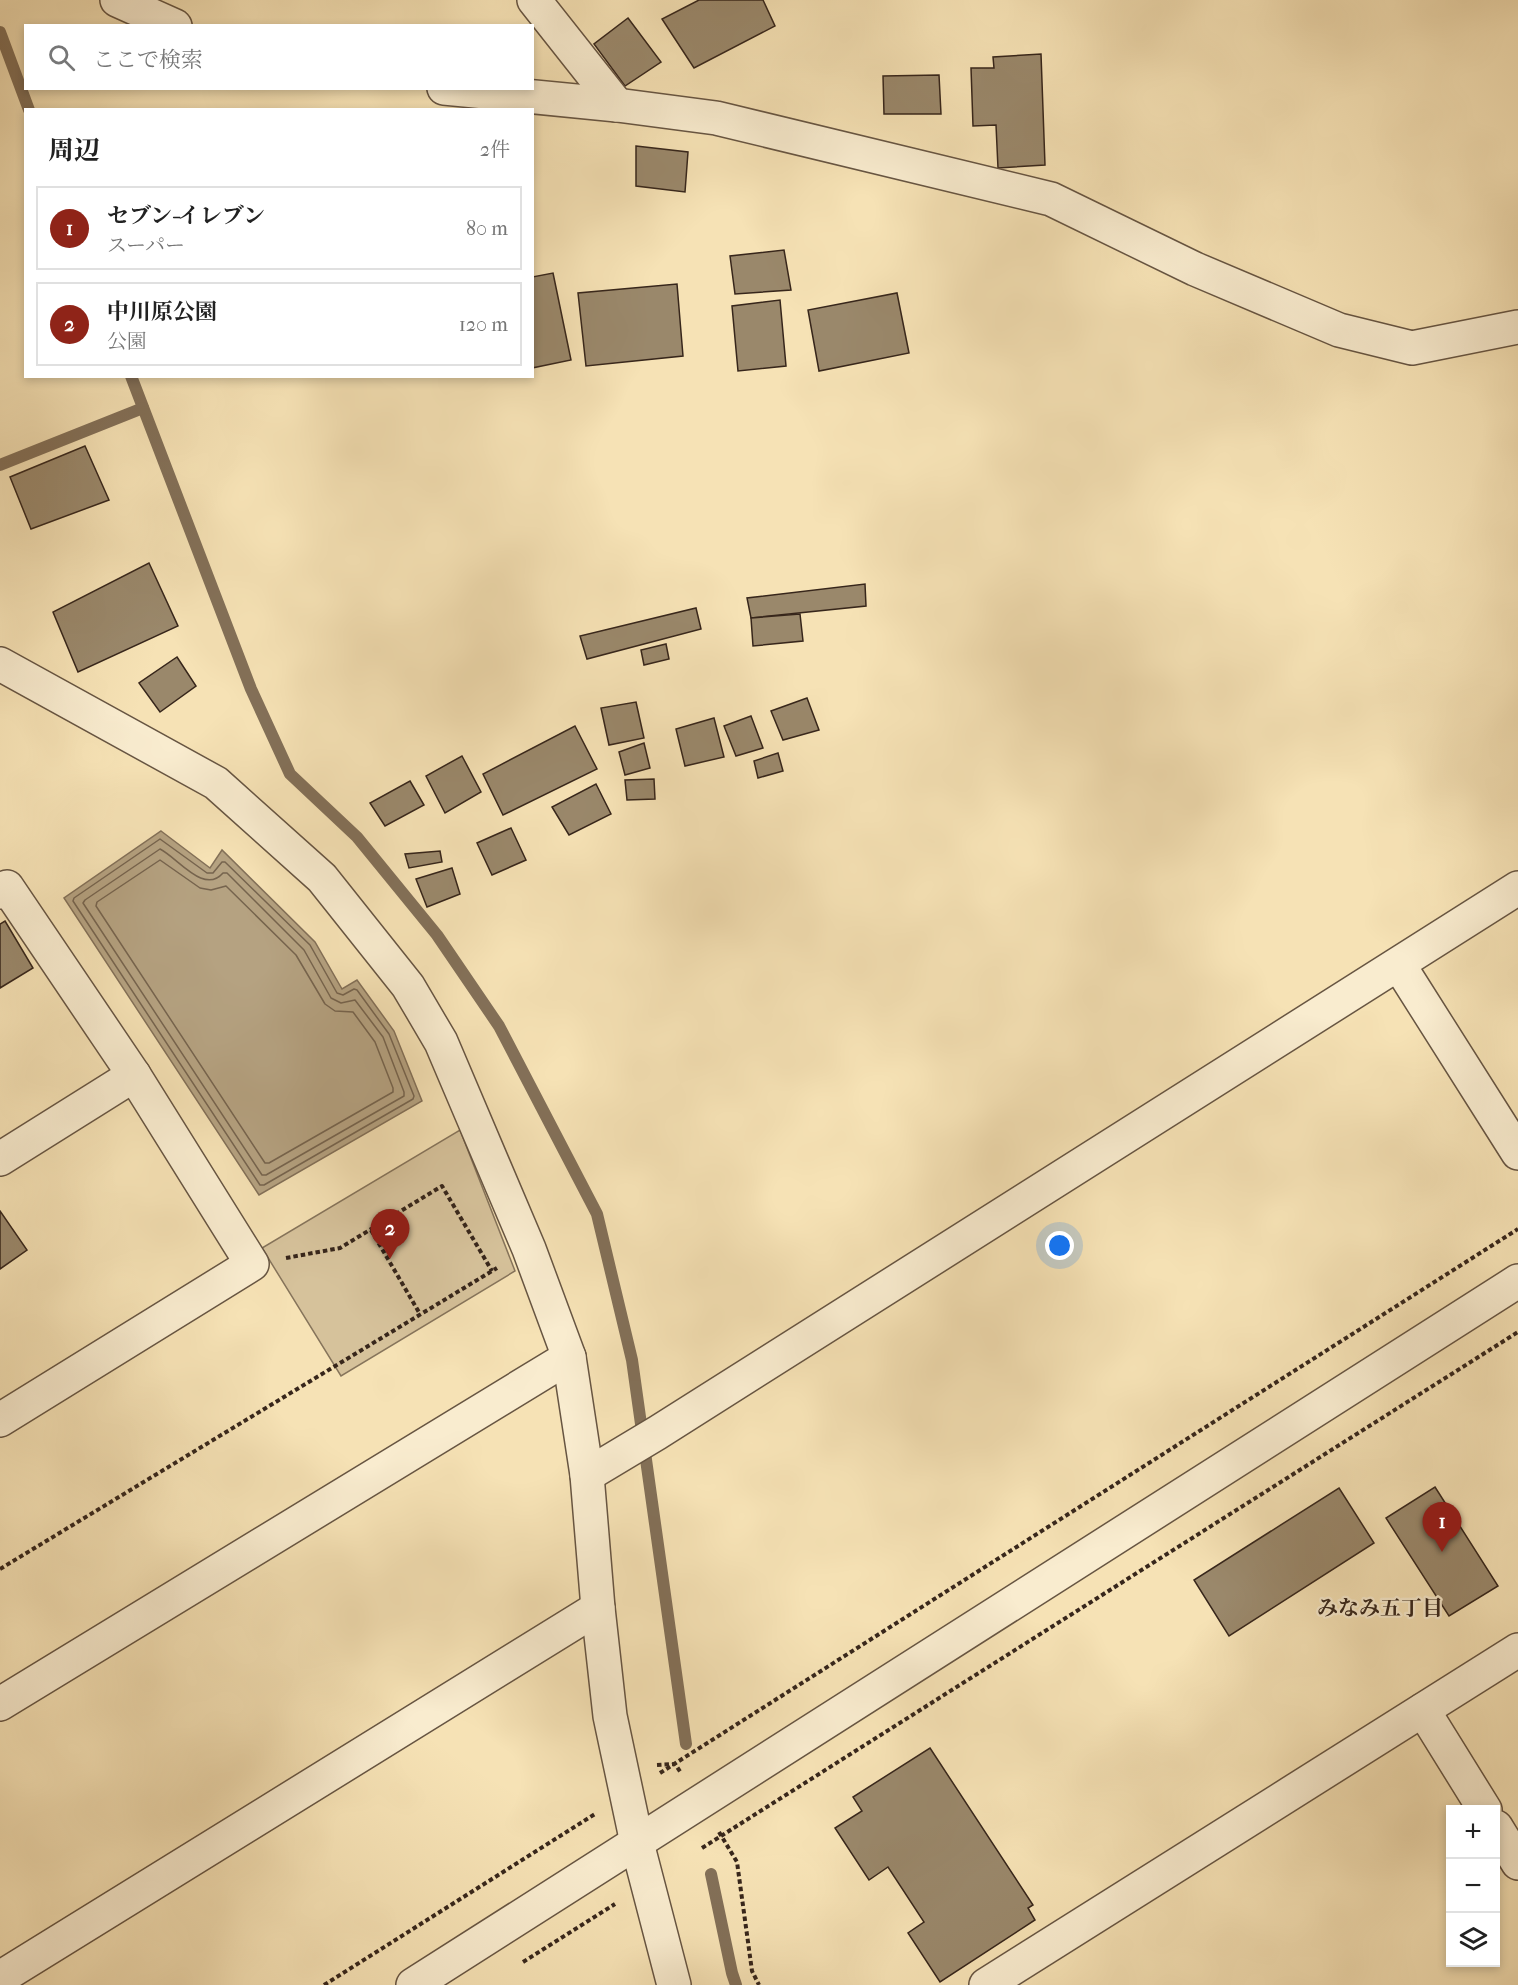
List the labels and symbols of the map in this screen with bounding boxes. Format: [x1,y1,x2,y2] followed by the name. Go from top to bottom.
[370,1210,410,1259] pin: 2
[1045,1231,1074,1260] your location
[1422,1502,1462,1552] pin: 1
[1317,1596,1443,1620] district label: みなみ五丁目

